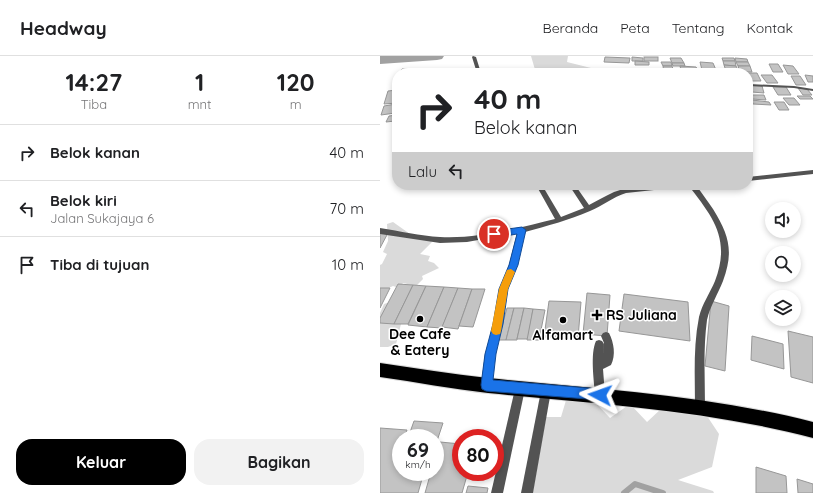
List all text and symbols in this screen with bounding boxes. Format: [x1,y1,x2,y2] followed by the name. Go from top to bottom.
[20,16,107,40] text: Headway
[543,19,598,37] text: Beranda
[620,19,650,37] text: Peta
[672,19,725,37] text: Tentang
[747,19,793,37] text: Kontak
[65,67,122,97] text: 14:27
[195,67,204,97] text: 1
[277,67,315,97] text: 120
[474,81,541,116] text: 40 m
[408,84,460,136] icon: right
[81,96,107,112] text: Tiba
[188,96,211,112] text: mnt
[290,96,302,112] text: m
[474,116,577,139] text: Belok kanan
[16,142,38,164] icon: right
[50,143,140,162] text: Belok kanan
[329,143,364,162] text: 40 m
[445,160,467,182] icon: left
[408,162,437,181] text: Lalu
[50,191,117,210] text: Belok kiri
[16,198,38,220] icon: left
[330,199,364,218] text: 70 m
[765,202,801,326] map controls
[765,202,801,238] button: sound
[50,210,154,226] text: Jalan Sukajaya 6
[477,217,511,251] pin
[483,223,505,245] icon: arrive
[765,246,801,282] button: search
[16,254,38,276] icon: arrive
[50,255,149,274] text: Tiba di tujuan
[332,255,364,274] text: 10 m
[765,290,801,326] button: layers
[606,306,677,324] place label: RS Juliana
[591,309,603,321] marker: RS Juliana
[415,314,425,324] marker: Dee Cafe & Eatery
[558,315,568,325] marker: Alfamart
[389,325,451,359] place label: Dee Cafe & Eatery
[532,326,594,344] place label: Alfamart
[579,374,621,416] position arrow
[452,429,504,481] speed limit sign: 80
[407,437,429,462] text: 69
[16,439,186,485] button: Keluar
[194,439,364,485] button: Bagikan
[405,458,431,471] text: km/h

